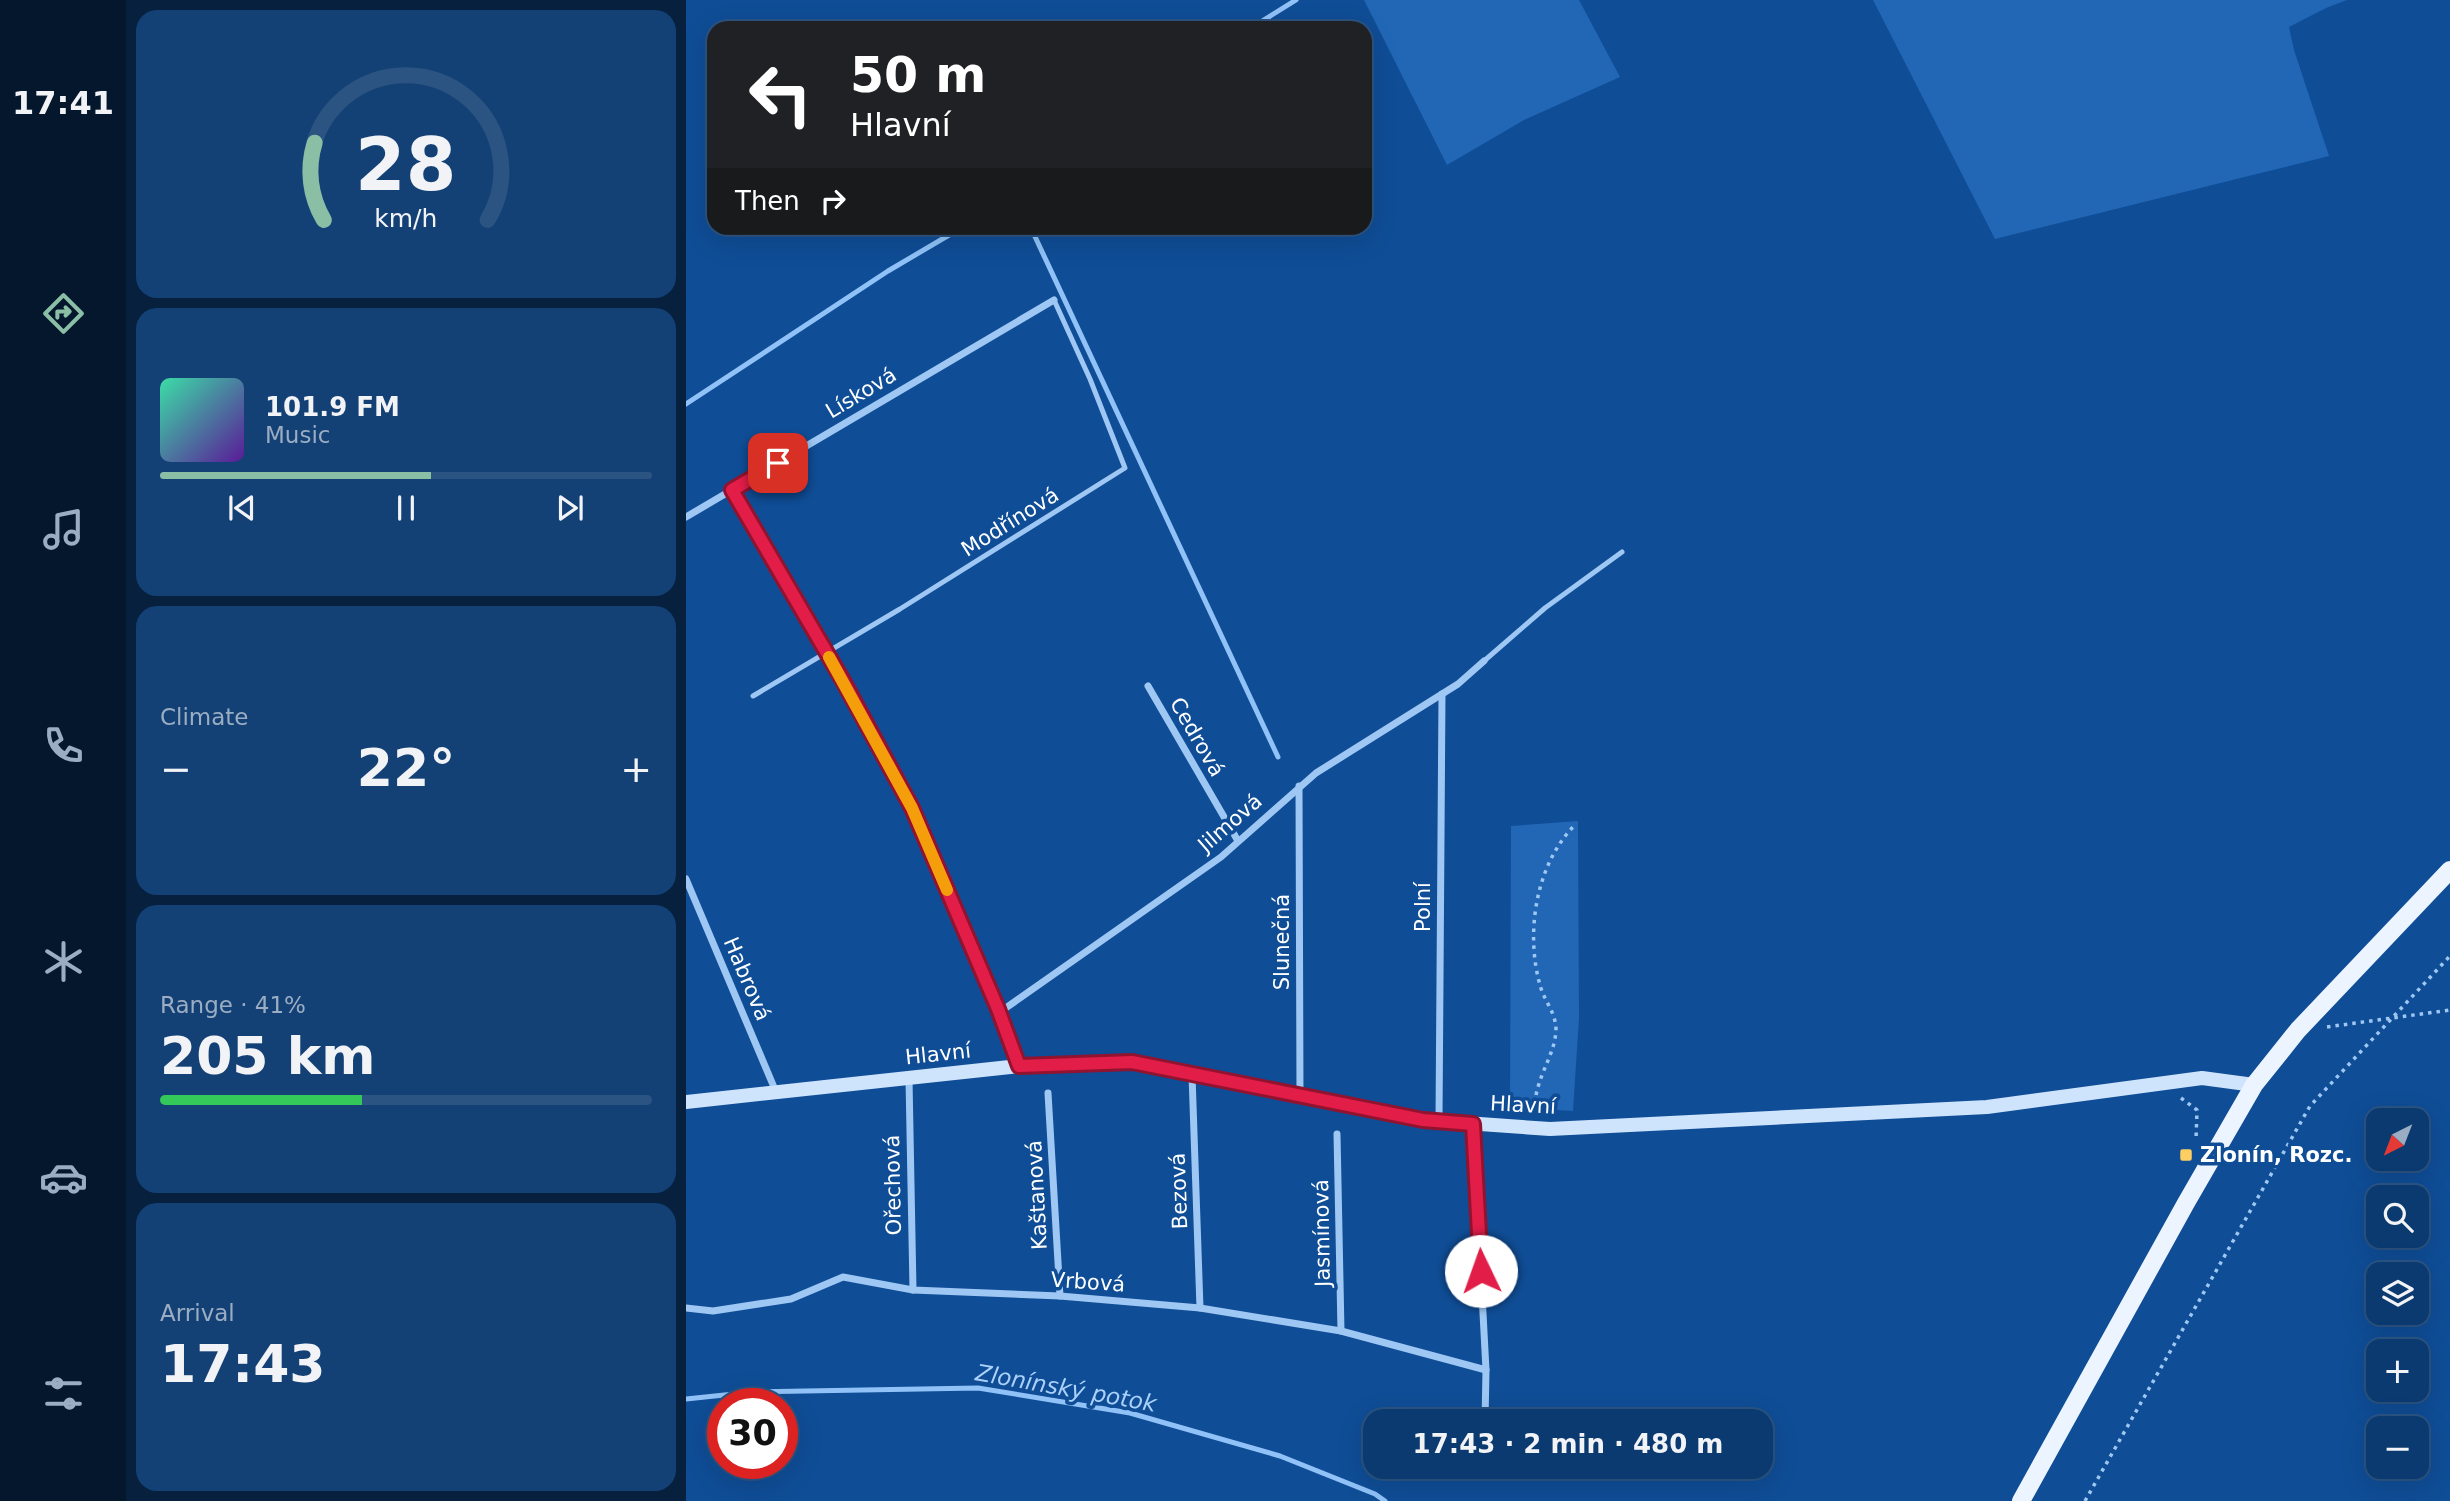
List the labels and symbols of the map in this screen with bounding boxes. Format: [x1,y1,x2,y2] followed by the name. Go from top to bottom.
[821,363,901,423] street label: Lísková
[748,433,808,493] pin
[957,483,1063,561] street label: Modřínová
[1165,693,1229,781] street label: Cedrová
[1192,789,1267,858] street label: Jilmová
[1411,881,1435,932] street label: Polní
[1270,894,1294,990] street label: Slunečná
[719,934,775,1024] street label: Habrová
[904,1038,973,1069] street label: Hlavní
[1489,1091,1558,1119] street label: Hlavní
[2366,1108,2429,1171] north arrow
[880,1134,906,1236] street label: Ořechová
[1022,1140,1052,1250] street label: Kaštanová
[2200,1143,2353,1167] place label: Zlonín, Rozc.
[2178,1147,2194,1163] marker: Zlonín, Rozc.
[1166,1152,1192,1230] street label: Bezová
[1309,1179,1335,1289] street label: Jasmínová
[1444,1234,1518,1308] position arrow
[1050,1267,1126,1297] street label: Vrbová
[973,1359,1160,1417] water label: Zlonínský potok
[707,1388,798,1479] speed limit sign: 30

